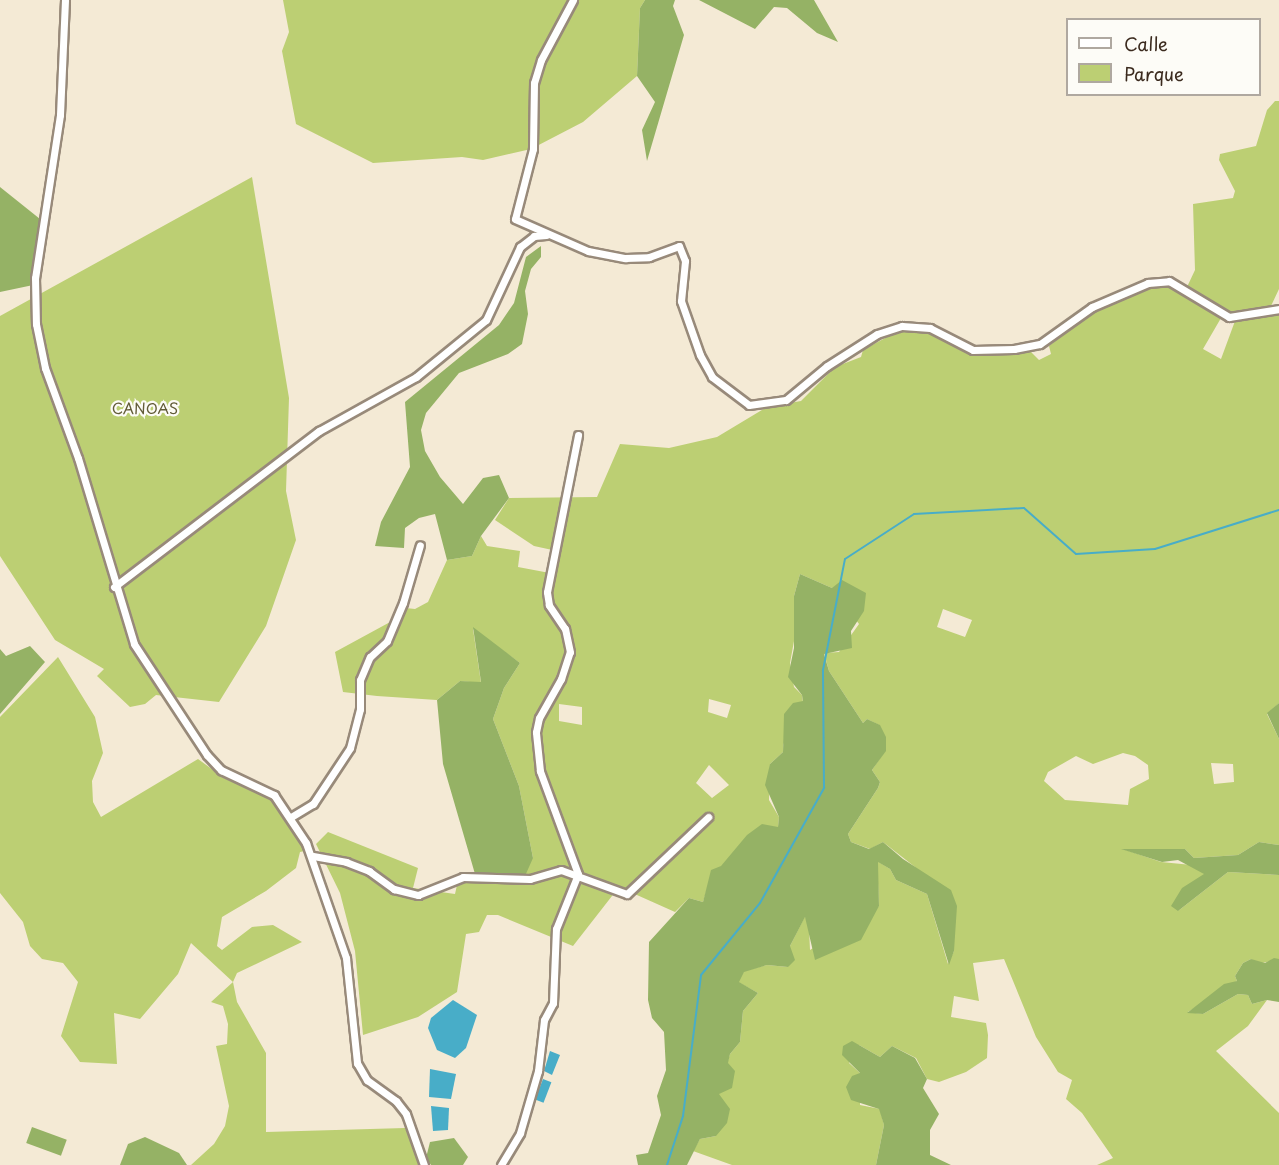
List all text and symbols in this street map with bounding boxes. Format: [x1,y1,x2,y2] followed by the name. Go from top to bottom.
[1066,18,1261,96] legend
[1124,30,1168,57] text: Calle
[1124,60,1184,87] text: Parque
[112,399,178,417] park label: CANOAS

